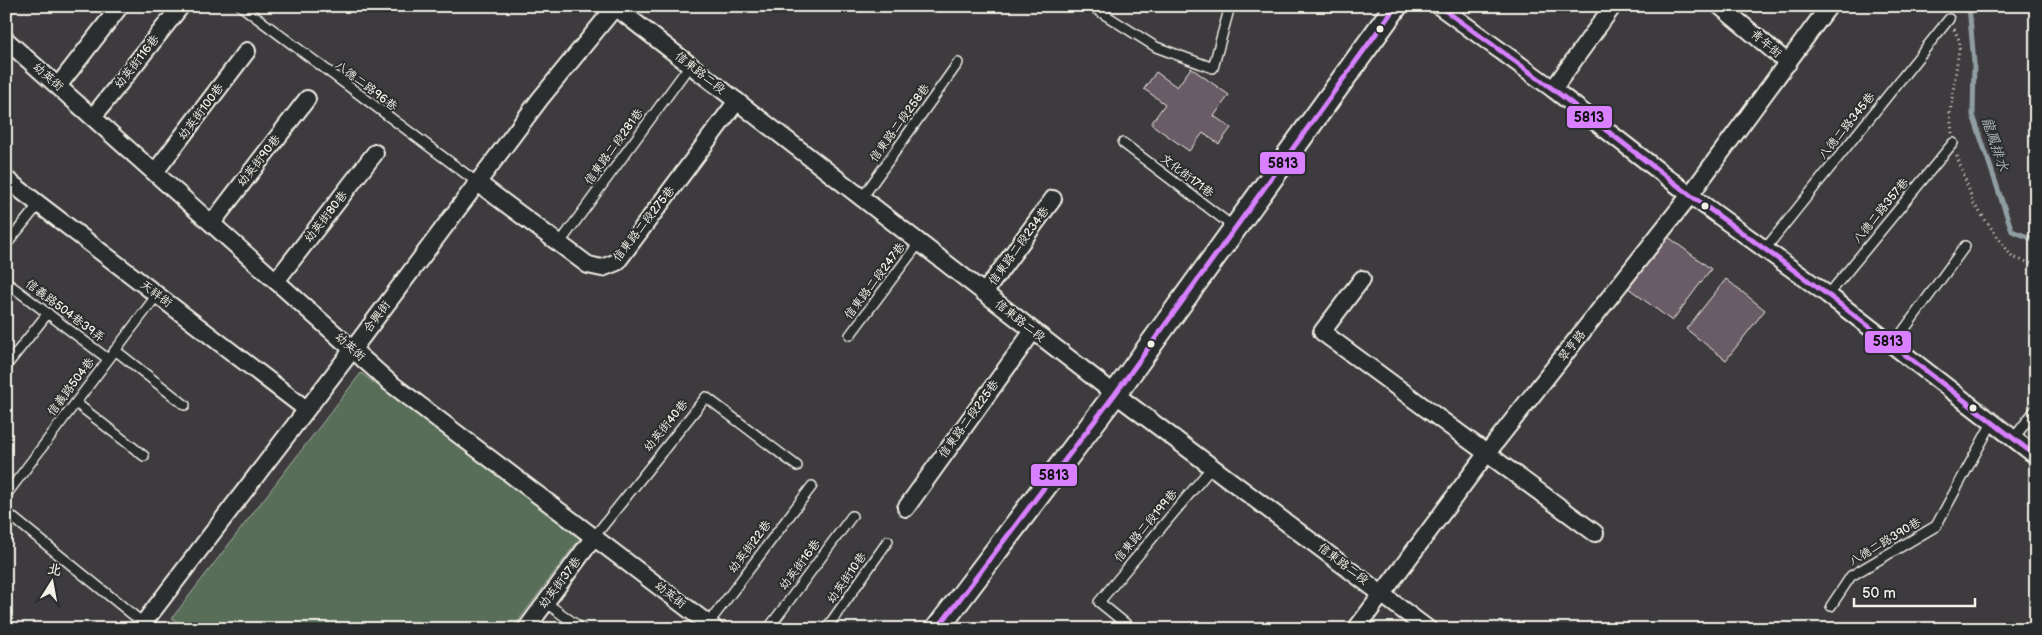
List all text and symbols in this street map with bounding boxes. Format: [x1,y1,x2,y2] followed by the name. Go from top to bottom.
[1375,24,1385,34] unlabelled marker
[1747,27,1785,61] street label: 青年街
[111,32,163,92] street label: 幼英街116巷
[672,49,728,97] street label: 信東路二段
[332,58,400,114] street label: 八德二路96巷
[29,60,67,94] street label: 幼英街
[175,81,227,143] street label: 幼英街100巷
[867,81,933,165] street label: 信東路二段258巷
[1816,90,1878,162] street label: 八德二路345巷
[1566,105,1613,129] line badge: 5813
[581,106,647,188] street label: 信東路二段281巷
[1574,109,1604,126] text: 5813
[1978,115,2012,174] water label: 龍鳳排水
[234,132,284,190] street label: 幼英街90巷
[1157,151,1217,201] street label: 文化街171巷
[1259,151,1306,175] line badge: 5813
[1268,155,1298,172] text: 5813
[1850,175,1912,247] street label: 八德二路357巷
[610,183,678,265] street label: 信東路二段275巷
[301,188,351,246] street label: 幼英街80巷
[1700,201,1710,211] unlabelled marker
[985,204,1053,288] street label: 信東路二段234巷
[841,240,909,322] street label: 信東路二段247巷
[22,276,108,346] street label: 信義路504巷39弄
[137,277,175,311] street label: 天祥街
[992,297,1048,345] street label: 信東路二段
[360,298,394,336] street label: 合興街
[1555,327,1589,365] street label: 翠亨路
[332,329,368,365] street label: 幼英街
[1864,330,1912,354] line badge: 5813
[1873,333,1903,350] text: 5813
[1146,339,1156,349] unlabelled marker
[44,355,98,419] street label: 信義路504巷
[936,377,1002,461] street label: 信東路二段225巷
[641,397,691,455] street label: 幼英街40巷
[1968,403,1978,413] unlabelled marker
[1030,463,1078,487] line badge: 5813
[1039,467,1069,484] text: 5813
[1111,487,1181,565] street label: 信東路二段199巷
[1846,515,1924,569] street label: 八德二路390巷
[725,518,775,576] street label: 幼英街22巷
[776,537,824,593] street label: 幼英街16巷
[1315,540,1371,588] street label: 信東路二段
[824,549,870,607] street label: 幼英街10巷
[536,554,584,612] street label: 幼英街37巷
[28,558,78,608] north arrow
[46,560,63,579] text: 北
[1854,575,1976,607] scale bar
[651,578,689,612] street label: 幼英街
[1862,584,1896,603] text: 50 m

